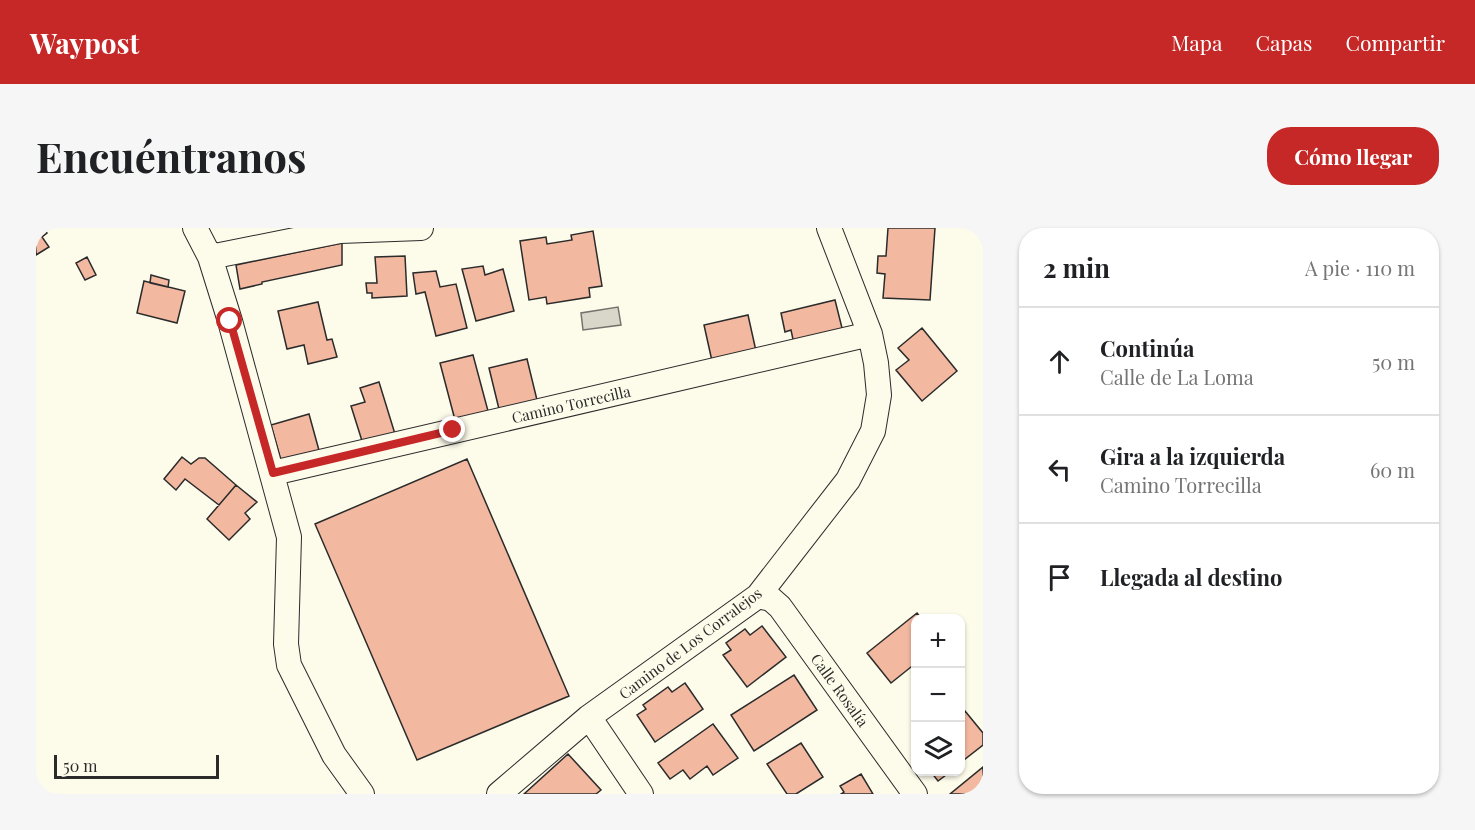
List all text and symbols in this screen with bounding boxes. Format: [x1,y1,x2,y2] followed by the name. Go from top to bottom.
[30,24,139,61] text: Waypost
[1171,28,1223,56] text: Mapa
[1256,28,1312,56] text: Capas
[1345,28,1445,56] text: Compartir
[1267,127,1439,185] button: Cómo llegar
[36,128,306,184] text: Encuéntranos
[1043,250,1110,285] text: 2 min
[1305,254,1415,281] text: A pie · 110 m
[216,307,242,333] route start
[1100,333,1194,363] text: Continúa
[1043,345,1076,378] icon: ahead
[1372,348,1415,375] text: 50 m
[1100,363,1254,390] text: Calle de La Loma
[510,380,633,427] street label: Camino Torrecilla
[439,416,465,442] route end
[1100,441,1285,471] text: Gira a la izquierda
[1043,453,1076,486] icon: left
[1370,456,1415,483] text: 60 m
[1100,471,1262,498] text: Camino Torrecilla
[1043,561,1076,594] icon: arrive
[1100,562,1282,592] text: Llegada al destino
[615,583,765,703] street label: Camino de Los Corralejos
[911,614,965,776] map controls
[911,614,965,668] button: +
[807,649,874,731] street label: Calle Rosalía
[911,668,965,722] button: −
[911,722,965,776] button: layers
[54,752,219,780] scale bar
[63,755,97,776] text: 50 m

